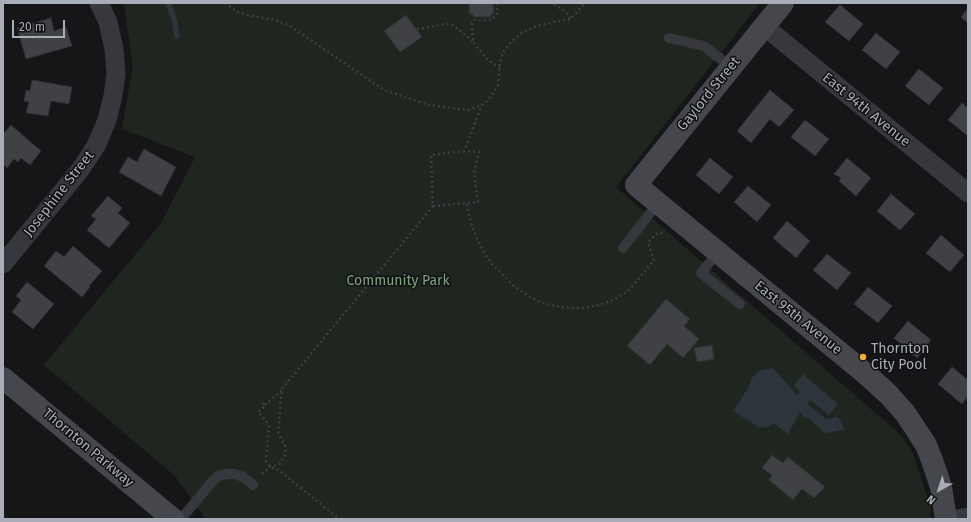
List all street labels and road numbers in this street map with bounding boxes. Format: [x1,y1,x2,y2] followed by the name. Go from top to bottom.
[674,54,744,134] street label: Gaylord Street
[819,69,913,151] street label: East 94th Avenue
[20,148,98,240] street label: Josephine Street
[751,278,845,358] street label: East 95th Avenue
[39,405,137,491] street label: Thornton Parkway

